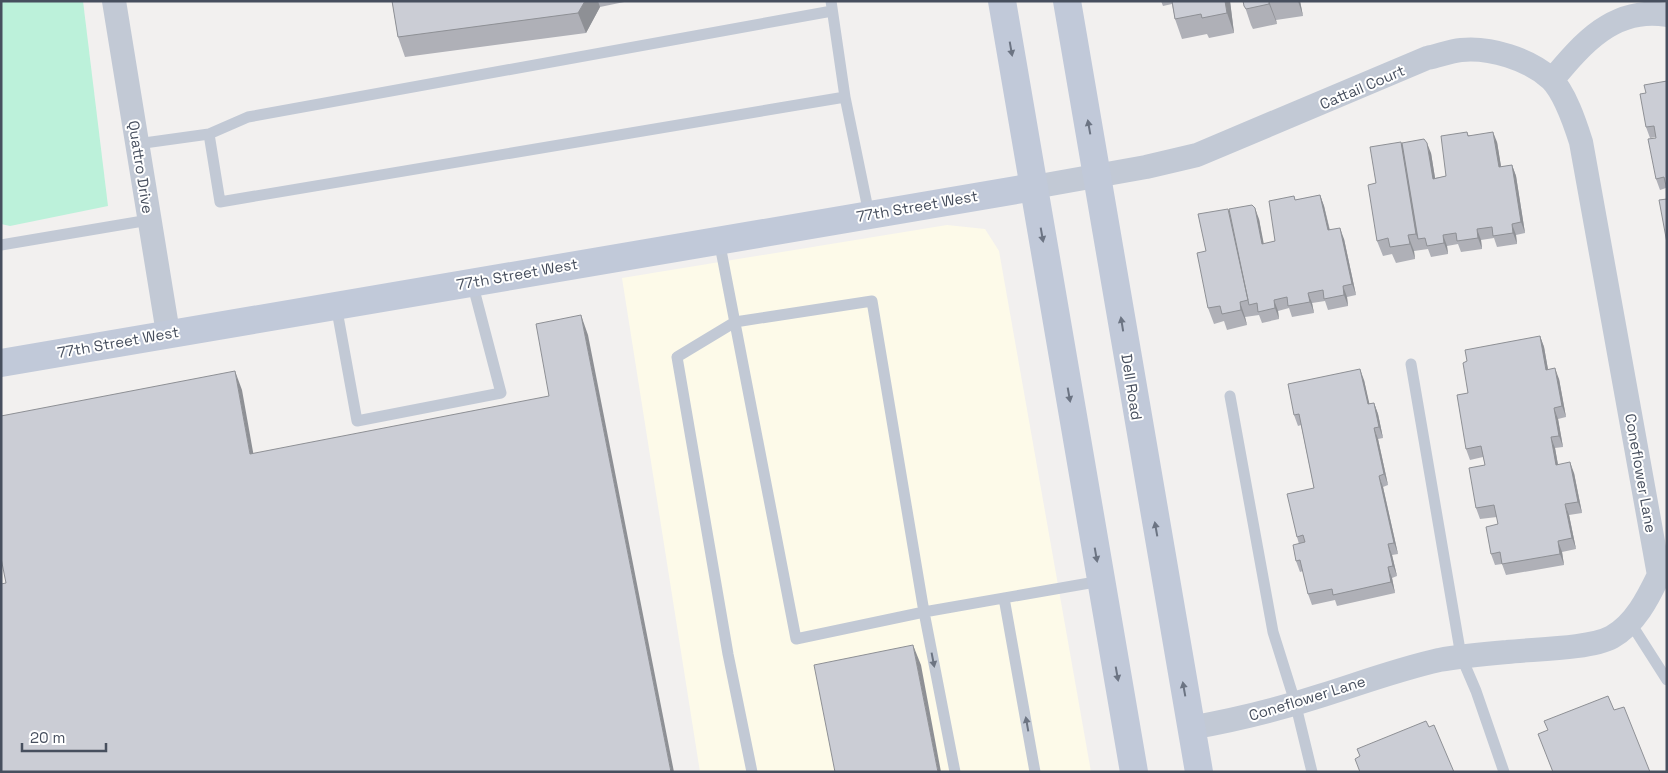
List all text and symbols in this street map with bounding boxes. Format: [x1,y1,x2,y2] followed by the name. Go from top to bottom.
[1007,42,1015,58] one-way arrow
[1317,61,1407,113] street label: Cattail Court
[124,119,158,215] street label: Quattro Drive
[1084,119,1092,135] one-way arrow
[855,186,979,226] street label: 77th Street West
[1038,227,1046,243] one-way arrow
[455,254,579,294] street label: 77th Street West
[1117,316,1125,332] one-way arrow
[56,322,180,362] street label: 77th Street West
[1117,352,1147,422] street label: Dell Road
[1066,387,1074,403] one-way arrow
[1621,412,1661,534] street label: Coneflower Lane
[1152,521,1160,537] one-way arrow
[1093,548,1101,564] one-way arrow
[930,652,938,668] one-way arrow
[1113,666,1121,682] one-way arrow
[1246,671,1368,725] street label: Coneflower Lane
[1179,681,1187,697] one-way arrow
[1022,715,1030,731] one-way arrow
[22,720,106,752] scale bar
[30,728,65,747] text: 20 m

